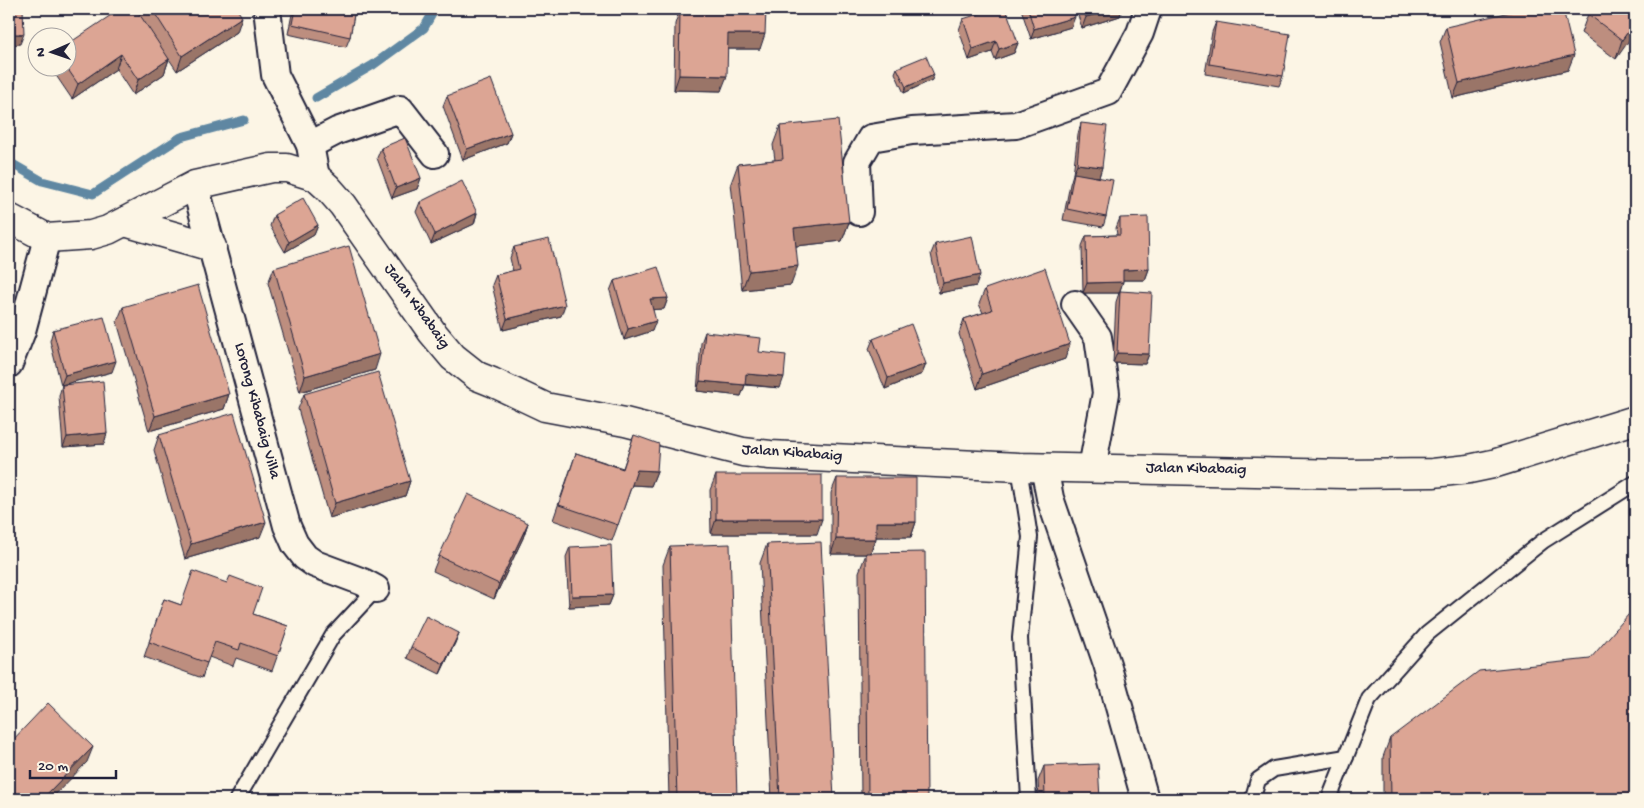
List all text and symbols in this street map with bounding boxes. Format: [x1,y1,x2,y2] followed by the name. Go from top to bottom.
[28,28,78,78] north arrow
[33,48,50,57] text: N
[379,261,453,353] street label: Jalan Kibabaig
[229,341,284,482] street label: Lorong Kibabaig Villa
[741,441,843,467] street label: Jalan Kibabaig
[1146,460,1246,480] street label: Jalan Kibabaig
[30,748,116,780] scale bar
[38,758,68,776] text: 20 m

